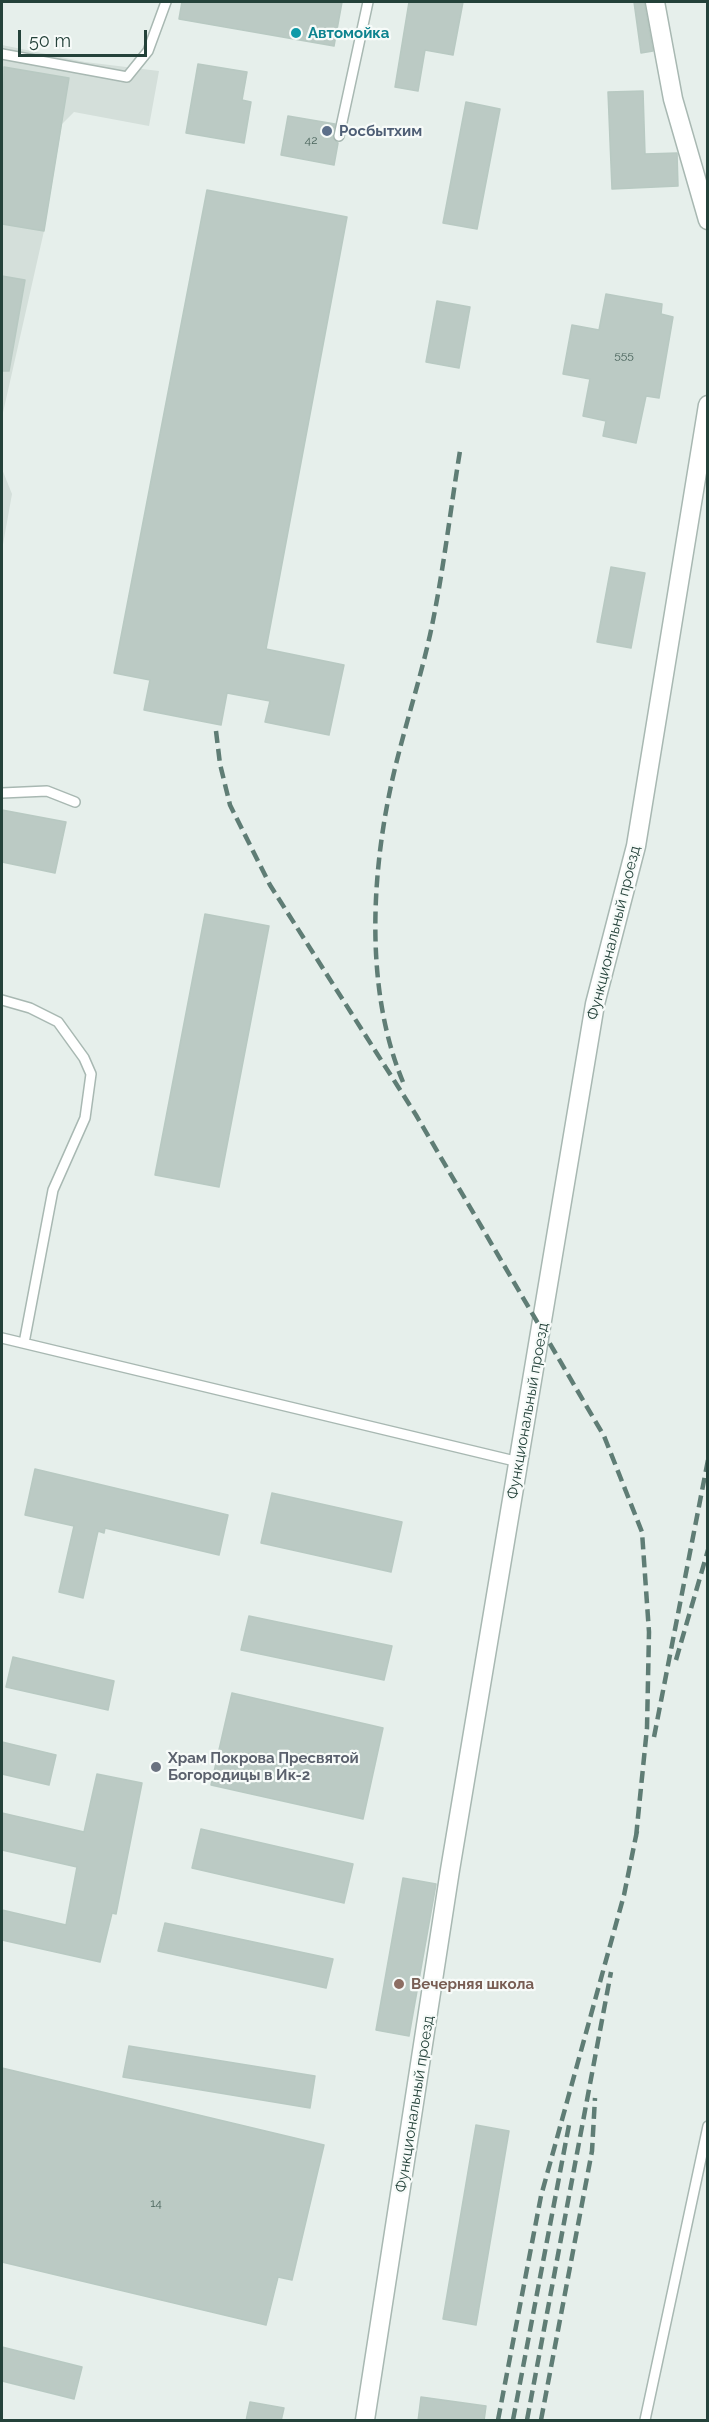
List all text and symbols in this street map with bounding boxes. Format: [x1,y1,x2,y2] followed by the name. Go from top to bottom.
[21,18,150,56] scale bar
[308,24,389,42] place label: Автомойка
[289,26,303,40] marker: Автомойка
[29,30,71,51] text: 50 m
[339,122,422,140] place label: Росбытхим
[320,124,334,138] marker: Росбытхим
[305,133,317,147] house number: 42
[614,348,634,362] house number: 555
[584,844,644,1022] street label: Функциональный проезд
[504,1321,552,1501] street label: Функциональный проезд
[168,1749,359,1784] place label: Храм Покрова Пресвятой Богородицы в Ик-2
[149,1760,163,1774] marker: Храм Покрова Пресвятой Богородицы в Ик-2
[411,1975,534,1993] place label: Вечерняя школа
[392,1977,406,1991] marker: Вечерняя школа
[392,2014,438,2194] street label: Функциональный проезд
[150,2196,162,2210] house number: 14

